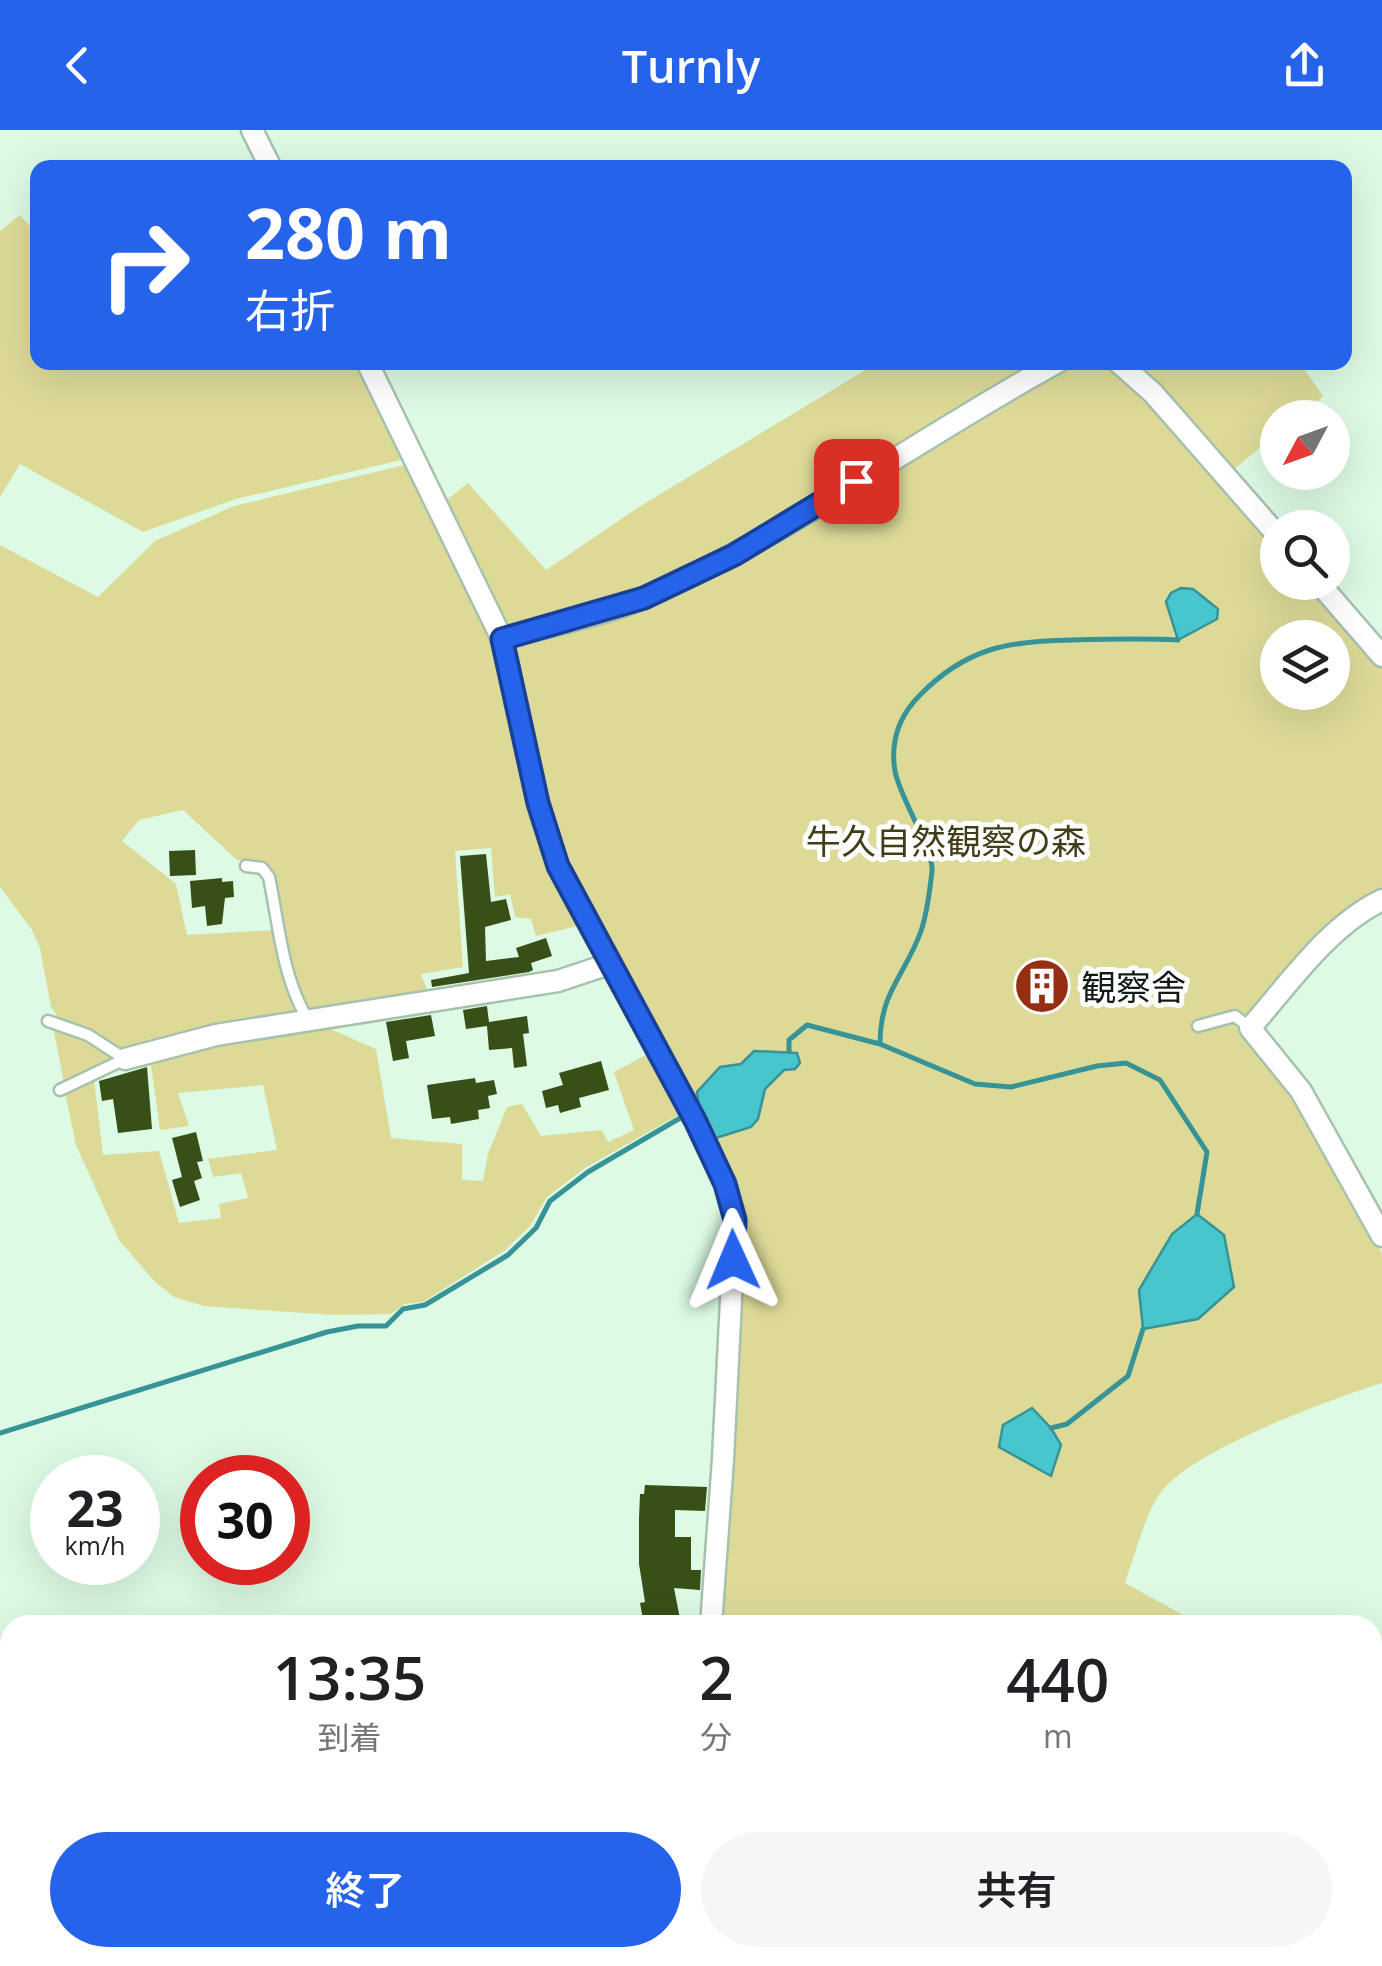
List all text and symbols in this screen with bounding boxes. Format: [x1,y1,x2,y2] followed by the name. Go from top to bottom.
[622,35,760,96] text: Turnly
[50,38,105,93] icon: back
[1277,38,1332,93] icon: share
[245,184,452,280] text: 280 m
[80,200,210,330] icon: right
[245,279,335,340] text: 右折
[1260,400,1350,490] north arrow
[1260,400,1350,710] map controls
[814,439,899,524] pin
[829,454,884,509] icon: arrive
[1260,510,1350,600] button: search
[1260,620,1350,710] button: layers
[806,817,1086,864] park label: 牛久自然観察の森
[1012,956,1072,1016] building icon: 観察舎
[1081,963,1186,1010] place label: 観察舎
[681,1208,785,1312] position arrow
[180,1455,310,1585] speed limit sign: 30
[66,1474,124,1542] text: 23
[65,1528,125,1562] text: km/h
[273,1636,426,1718] text: 13:35
[699,1636,734,1718] text: 2
[1006,1638,1109,1720] text: 440
[1043,1714,1073,1757] text: m
[318,1715,382,1758] text: 到着
[700,1715,732,1758] text: 分
[50,1832,681,1947] button: 終了
[701,1832,1332,1947] button: 共有

